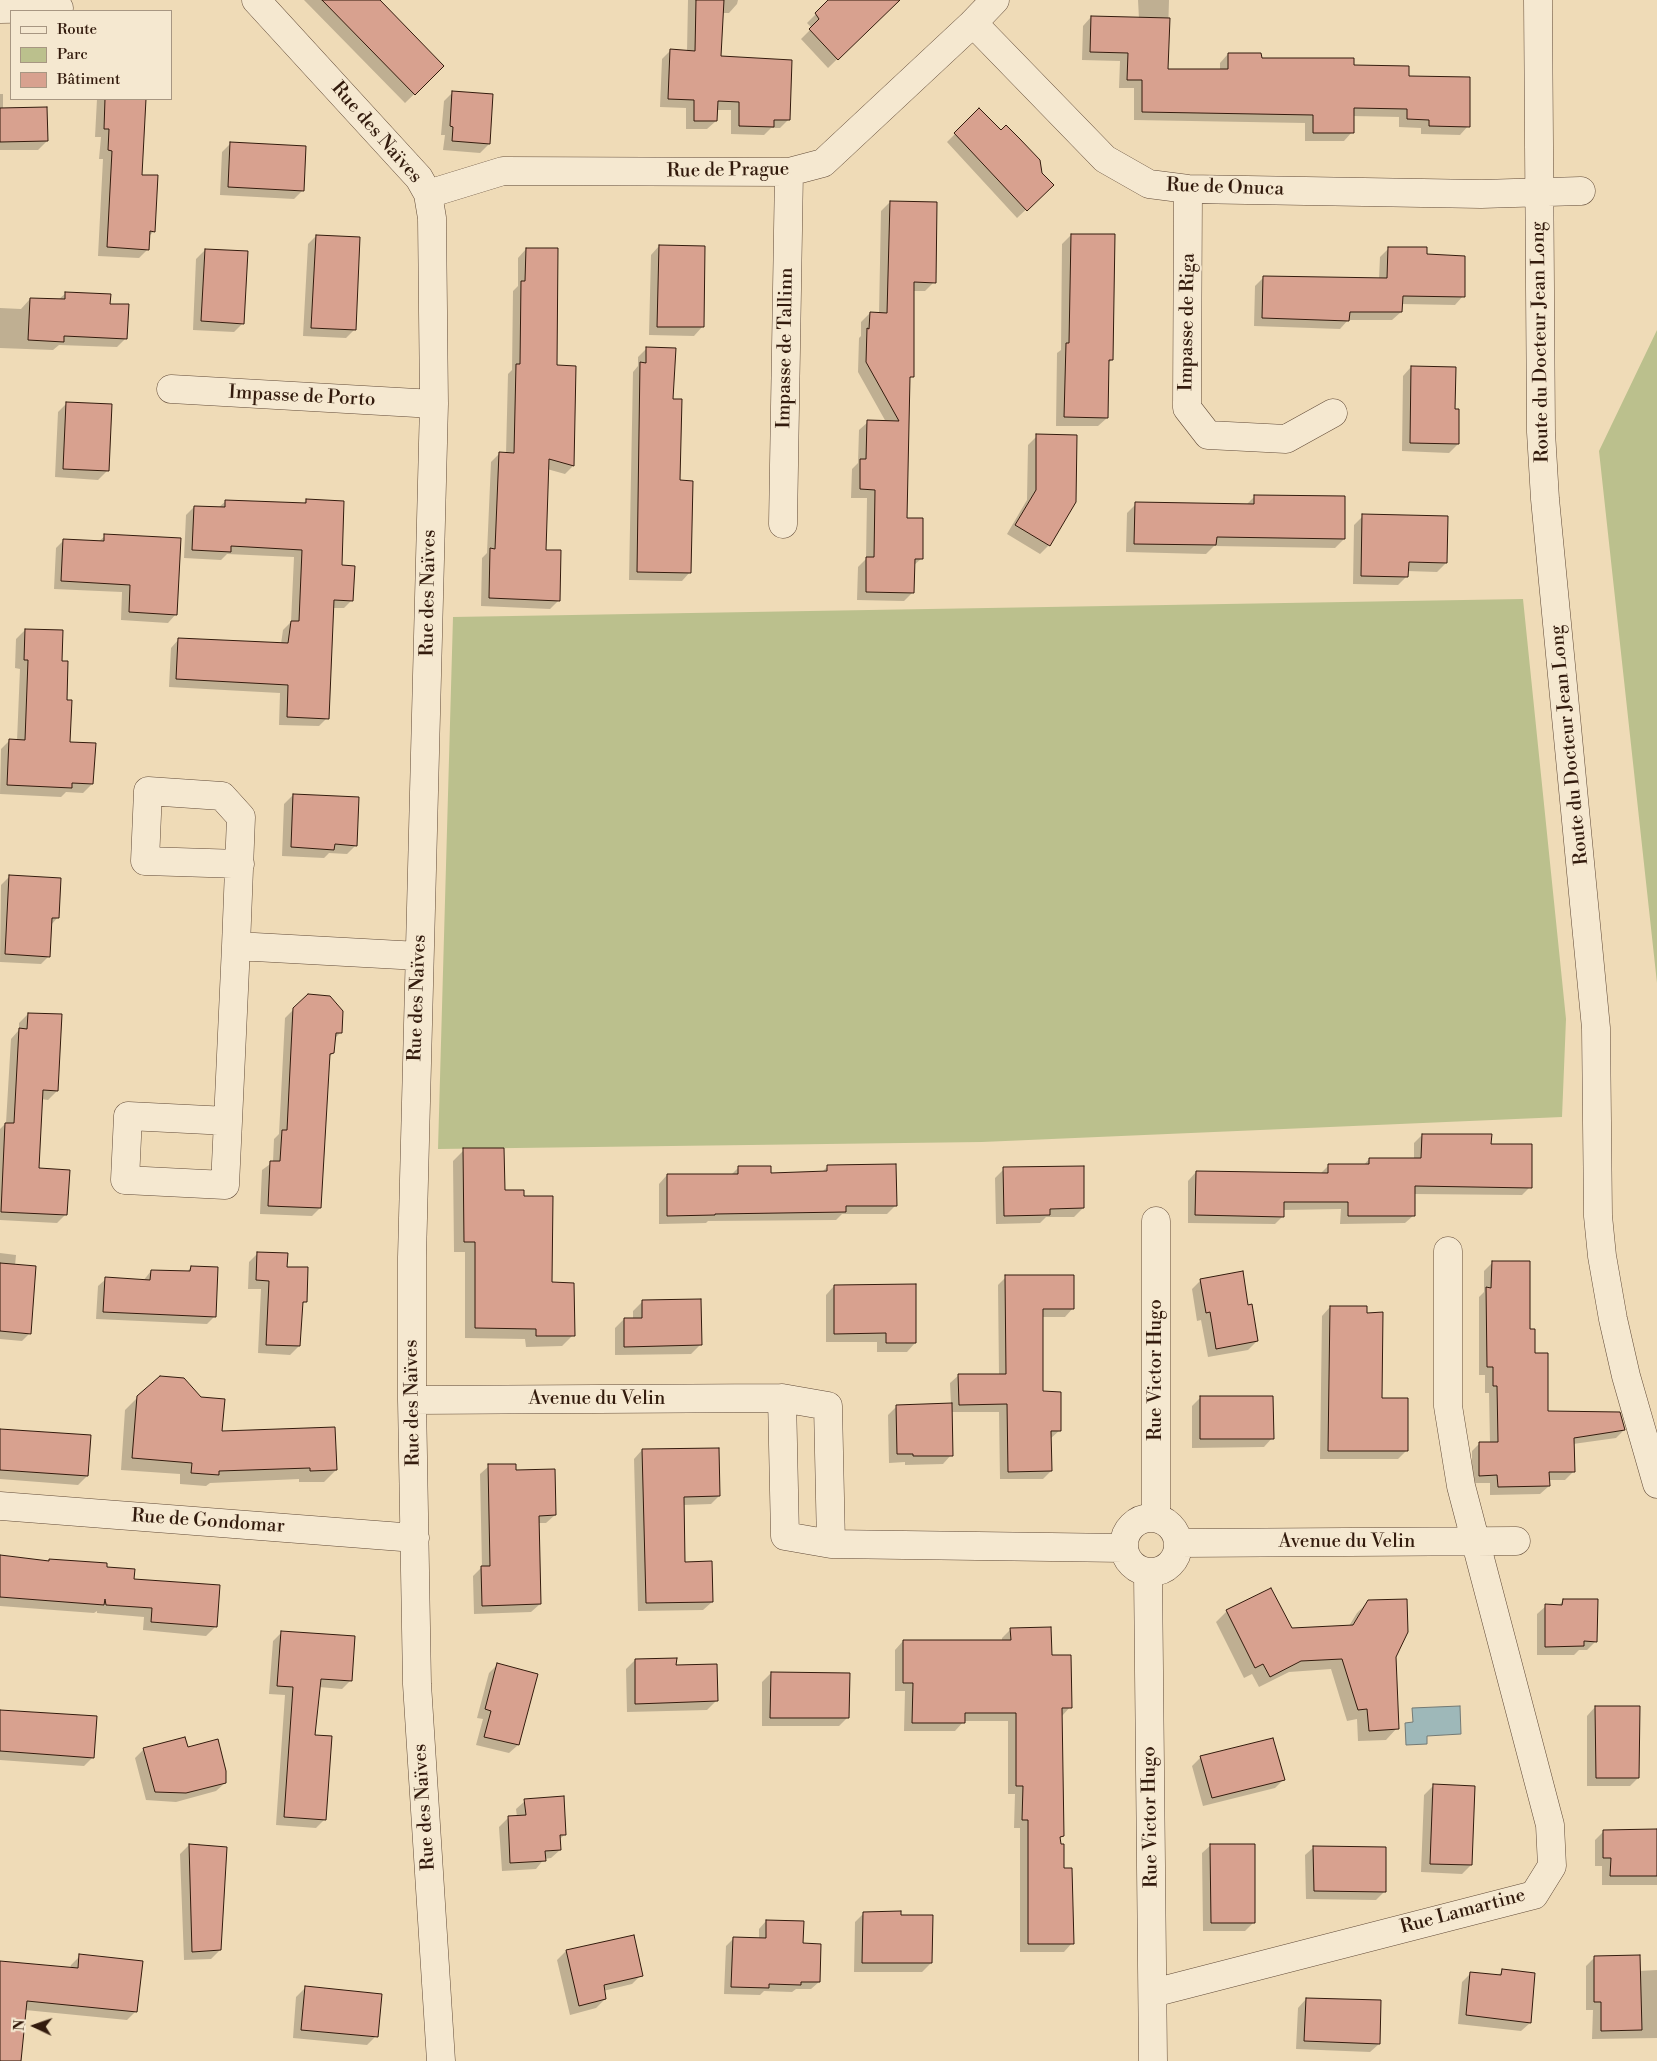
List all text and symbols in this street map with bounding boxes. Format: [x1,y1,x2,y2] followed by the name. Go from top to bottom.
[10,10,172,100] legend
[57,20,97,39] text: Route
[57,45,88,64] text: Parc
[57,70,120,89] text: Bâtiment
[326,78,426,188] street label: Rue des Naïves
[666,159,790,183] street label: Rue de Prague
[1166,175,1284,201] street label: Rue de Onuca
[1527,221,1555,463] street label: Route du Docteur Jean Long
[1175,253,1201,391] street label: Impasse de Riga
[773,267,799,429] street label: Impasse de Tallinn
[228,382,376,412] street label: Impasse de Porto
[416,529,442,657] street label: Rue des Naïves
[1546,624,1594,866] street label: Route du Docteur Jean Long
[404,934,432,1062] street label: Rue des Naïves
[1145,1299,1167,1441] street label: Rue Victor Hugo
[400,1339,426,1467] street label: Rue des Naïves
[529,1388,665,1410] street label: Avenue du Velin
[131,1505,285,1539] street label: Rue de Gondomar
[1279,1531,1415,1553] street label: Avenue du Velin
[409,1743,441,1871] street label: Rue des Naïves
[1138,1746,1164,1888] street label: Rue Victor Hugo
[1398,1884,1528,1940] street label: Rue Lamartine
[10,2001,60,2051] north arrow
[11,2019,29,2031] text: N

